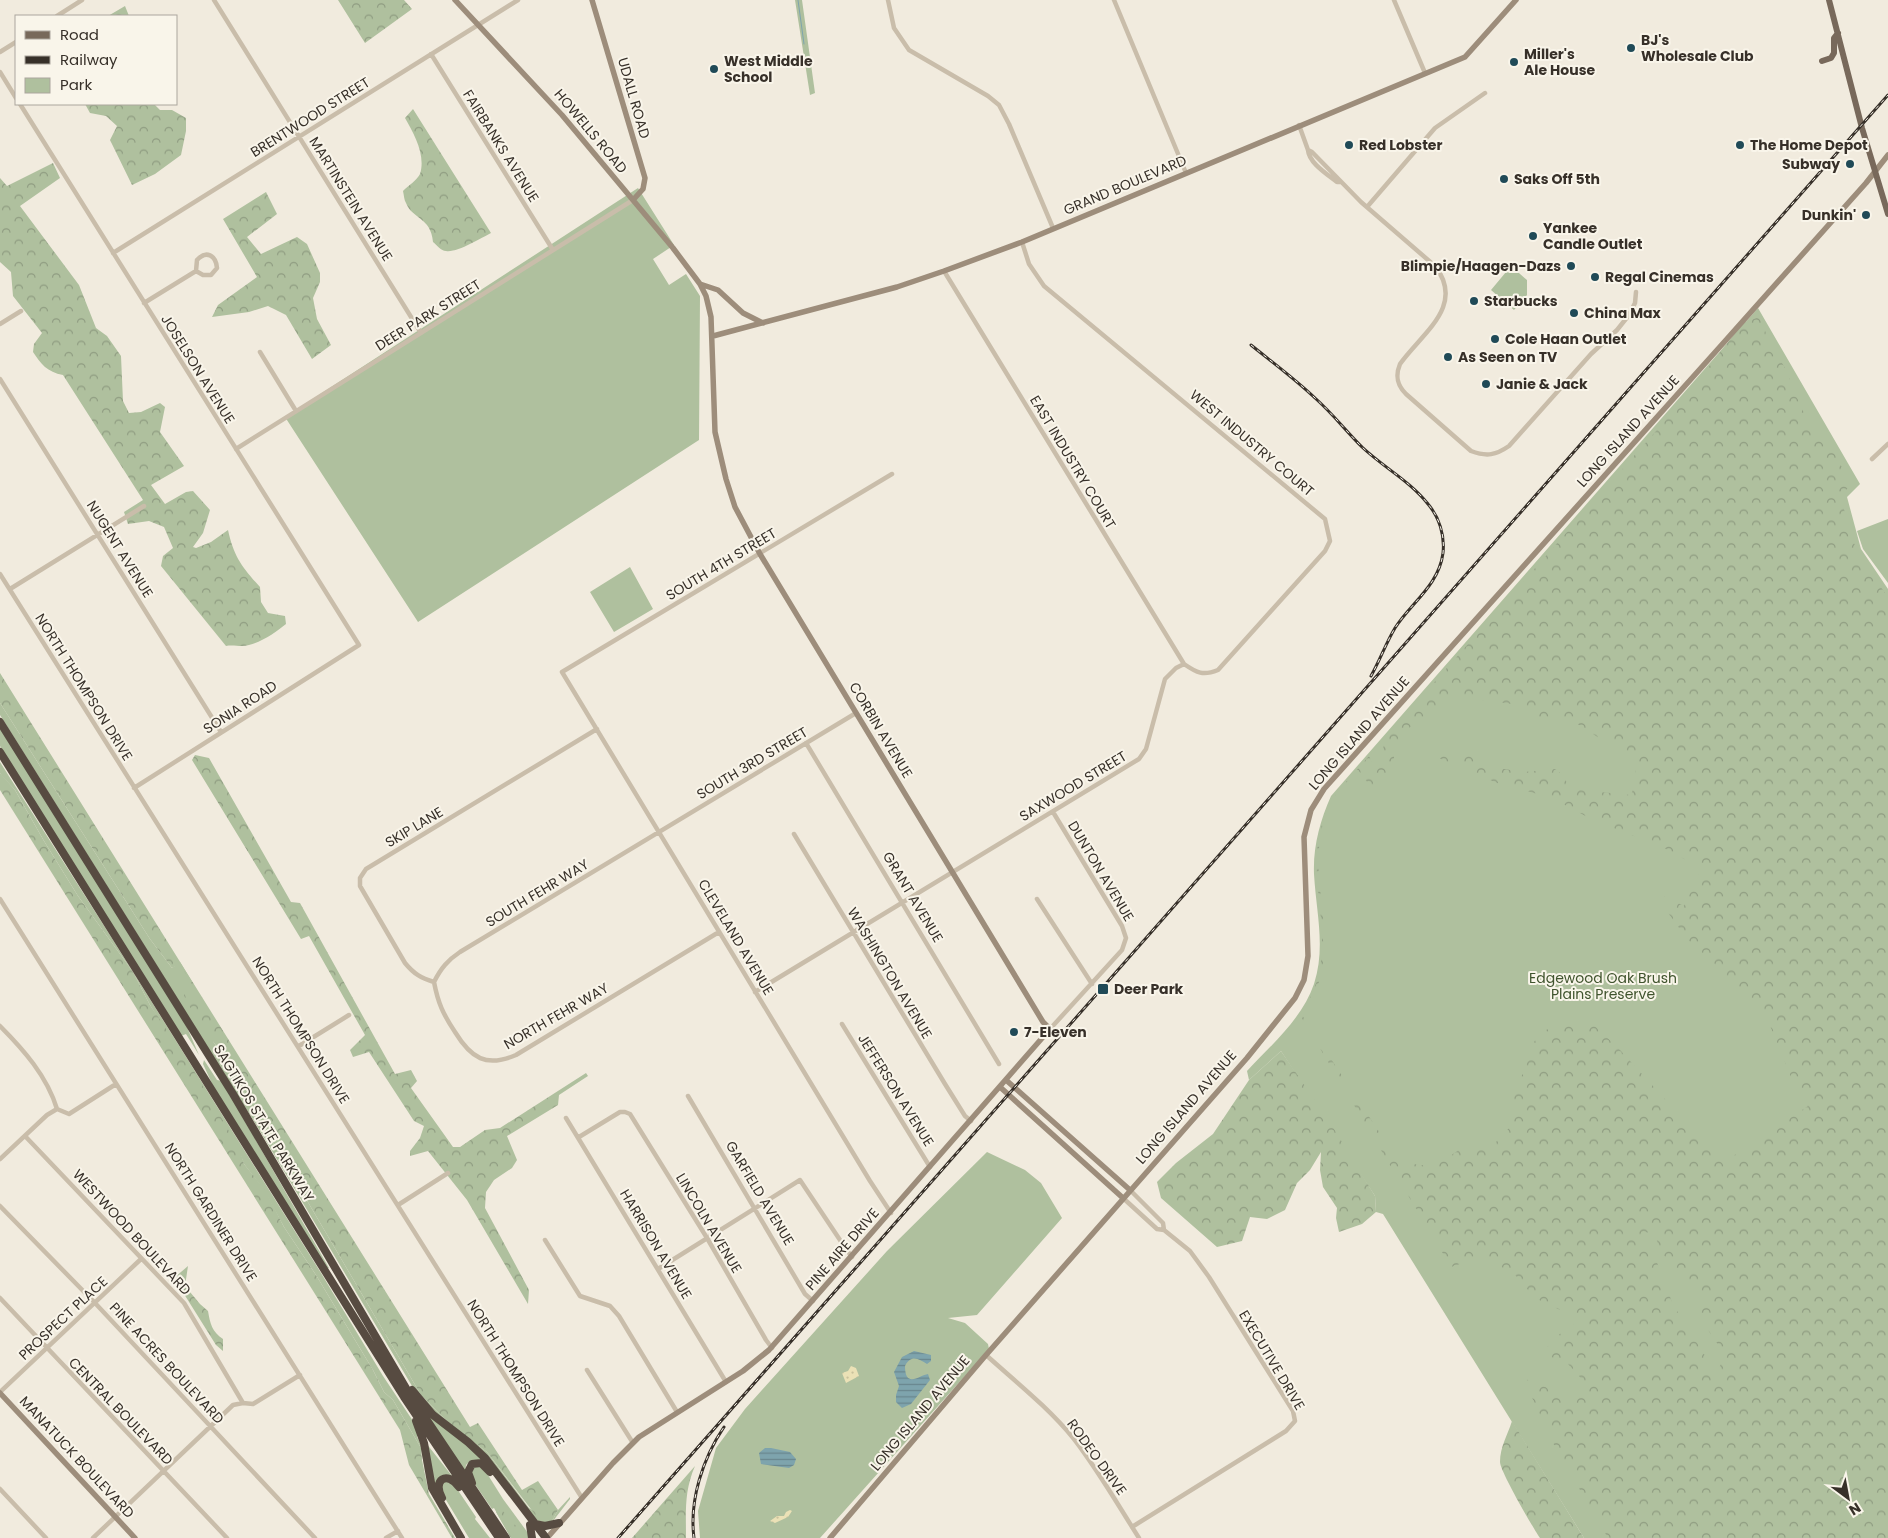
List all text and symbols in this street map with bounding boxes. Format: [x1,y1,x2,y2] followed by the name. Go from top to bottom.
[15,15,178,105] legend
[60,24,99,45] text: Road
[1641,30,1754,66] place label: BJ's Wholesale Club
[1625,42,1637,54] marker: BJ's Wholesale Club
[1524,44,1595,80] place label: Miller's Ale House
[60,49,118,70] text: Railway
[724,51,813,87] place label: West Middle School
[613,55,655,141] street label: UDALL ROAD
[1508,56,1520,68] marker: Miller's Ale House
[708,63,720,75] marker: West Middle School
[247,72,374,162] street label: BRENTWOOD STREET
[60,74,92,95] text: Park
[550,85,632,178] street label: HOWELLS ROAD
[458,86,544,206] street label: FAIRBANKS AVENUE
[305,133,397,265] street label: MARTINSTEIN AVENUE
[1359,135,1442,155] place label: Red Lobster
[1750,135,1868,155] place label: The Home Depot
[1343,139,1355,151] marker: Red Lobster
[1734,139,1746,151] marker: The Home Depot
[1060,150,1190,220] street label: GRAND BOULEVARD
[1782,154,1840,174] place label: Subway
[1844,158,1856,170] marker: Subway
[1514,169,1600,189] place label: Saks Off 5th
[1498,173,1510,185] marker: Saks Off 5th
[1802,205,1856,225] place label: Dunkin'
[1860,209,1872,221] marker: Dunkin'
[1543,218,1643,254] place label: Yankee Candle Outlet
[1527,230,1539,242] marker: Yankee Candle Outlet
[1401,256,1561,276] place label: Blimpie/Haagen-Dazs
[1565,260,1577,272] marker: Blimpie/Haagen-Dazs
[1605,267,1714,287] place label: Regal Cinemas
[1589,271,1601,283] marker: Regal Cinemas
[371,274,485,356] street label: DEER PARK STREET
[1484,291,1558,311] place label: Starbucks
[1468,295,1480,307] marker: Starbucks
[1584,303,1662,323] place label: China Max
[1568,307,1580,319] marker: China Max
[156,311,240,427] street label: JOSELSON AVENUE
[1505,329,1627,349] place label: Cole Haan Outlet
[1489,333,1501,345] marker: Cole Haan Outlet
[1458,347,1558,367] place label: As Seen on TV
[1442,351,1454,363] marker: As Seen on TV
[1572,371,1684,491] street label: LONG ISLAND AVENUE
[1496,374,1588,394] place label: Janie & Jack
[1480,378,1492,390] marker: Janie & Jack
[1186,385,1319,501] street label: WEST INDUSTRY COURT
[1025,392,1121,533] street label: EAST INDUSTRY COURT
[82,497,158,601] street label: NUGENT AVENUE
[662,523,780,605] street label: SOUTH 4TH STREET
[30,610,138,764] street label: NORTH THOMPSON DRIVE
[1304,672,1414,794] street label: LONG ISLAND AVENUE
[199,676,281,738] street label: SONIA ROAD
[844,678,918,782] street label: CORBIN AVENUE
[693,722,812,804] street label: SOUTH 3RD STREET
[1016,746,1131,826] street label: SAXWOOD STREET
[381,802,447,852] street label: SKIP LANE
[1063,817,1139,925] street label: DUNTON AVENUE
[878,848,948,946] street label: GRANT AVENUE
[482,854,592,932] street label: SOUTH FEHR WAY
[693,875,779,999] street label: CLEVELAND AVENUE
[843,904,937,1042] street label: WASHINGTON AVENUE
[247,953,355,1107] street label: NORTH THOMPSON DRIVE
[1529,968,1677,1004] park label: Edgewood Oak Brush Plains Preserve
[500,978,612,1054] street label: NORTH FEHR WAY
[1114,979,1184,999] place label: Deer Park
[1096,982,1110,996] marker: Deer Park
[1024,1022,1087,1042] place label: 7-Eleven
[1008,1026,1020,1038] marker: 7-Eleven
[853,1030,939,1150] street label: JEFFERSON AVENUE
[209,1041,319,1205] street label: SAGTIKOS STATE PARKWAY
[1131,1046,1241,1168] street label: LONG ISLAND AVENUE
[721,1137,799,1249] street label: GARFIELD AVENUE
[160,1139,262,1285] street label: NORTH GARDINER DRIVE
[68,1165,196,1299] street label: WESTWOOD BOULEVARD
[671,1169,747,1277] street label: LINCOLN AVENUE
[615,1185,697,1303] street label: HARRISON AVENUE
[801,1204,883,1294] street label: PINE AIRE DRIVE
[14,1272,112,1364] street label: PROSPECT PLACE
[462,1296,570,1450] street label: NORTH THOMPSON DRIVE
[105,1298,229,1428] street label: PINE ACRES BOULEVARD
[1234,1306,1310,1414] street label: EXECUTIVE DRIVE
[866,1351,974,1475] street label: LONG ISLAND AVENUE
[64,1353,178,1469] street label: CENTRAL BOULEVARD
[15,1392,139,1523] street label: MANATUCK BOULEVARD
[1063,1415,1131,1499] street label: RODEO DRIVE
[1823,1473,1873,1523] north arrow
[1845,1498,1865,1520] text: N

